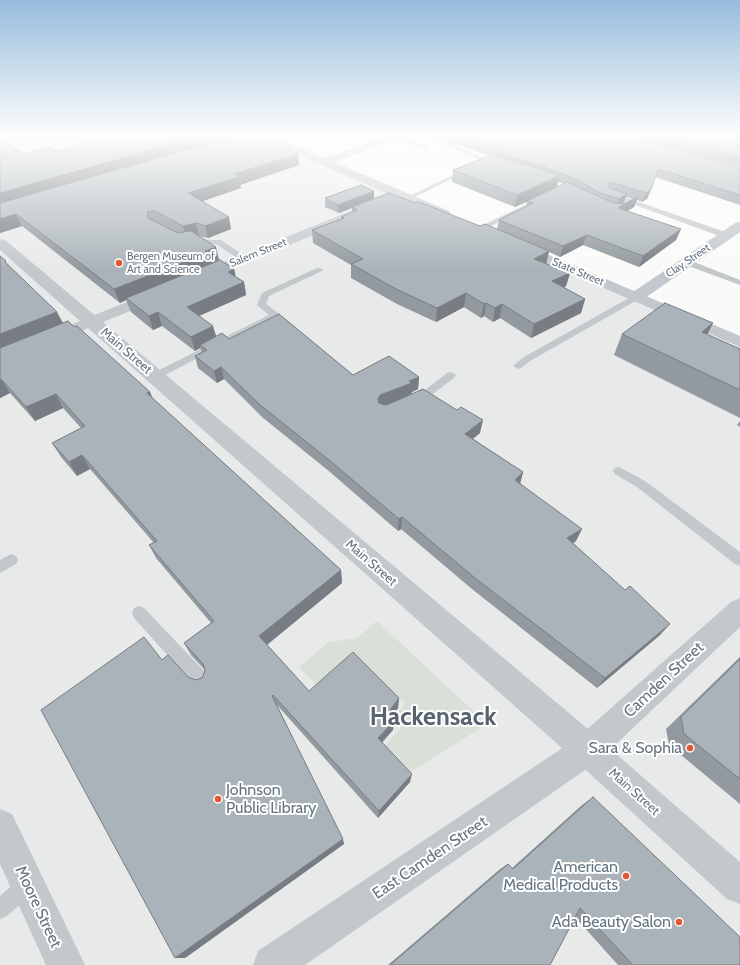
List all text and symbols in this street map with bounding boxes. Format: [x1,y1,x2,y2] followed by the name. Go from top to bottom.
[228,236,288,270] street label: Salem Street
[663,241,713,281] street label: Clay Street
[127,250,215,276] place label: Bergen Museum of Art and Science
[550,255,606,289] street label: State Street
[114,258,124,268] marker: Bergen Museum of Art and Science
[97,324,155,378] street label: Main Street
[342,536,400,590] street label: Main Street
[620,638,708,722] street label: Camden Street
[370,703,496,733] district label: Hackensack
[589,738,682,758] place label: Sara & Sophia
[685,743,695,753] marker: Sara & Sophia
[605,765,663,819] street label: Main Street
[226,780,316,818] place label: Johnson Public Library
[213,794,223,804] marker: Johnson Public Library
[369,812,491,904] street label: East Camden Street
[503,857,618,895] place label: American Medical Products
[11,863,65,951] street label: Moore Street
[621,871,631,881] marker: American Medical Products
[552,912,671,932] place label: Ada Beauty Salon
[674,917,684,927] marker: Ada Beauty Salon

